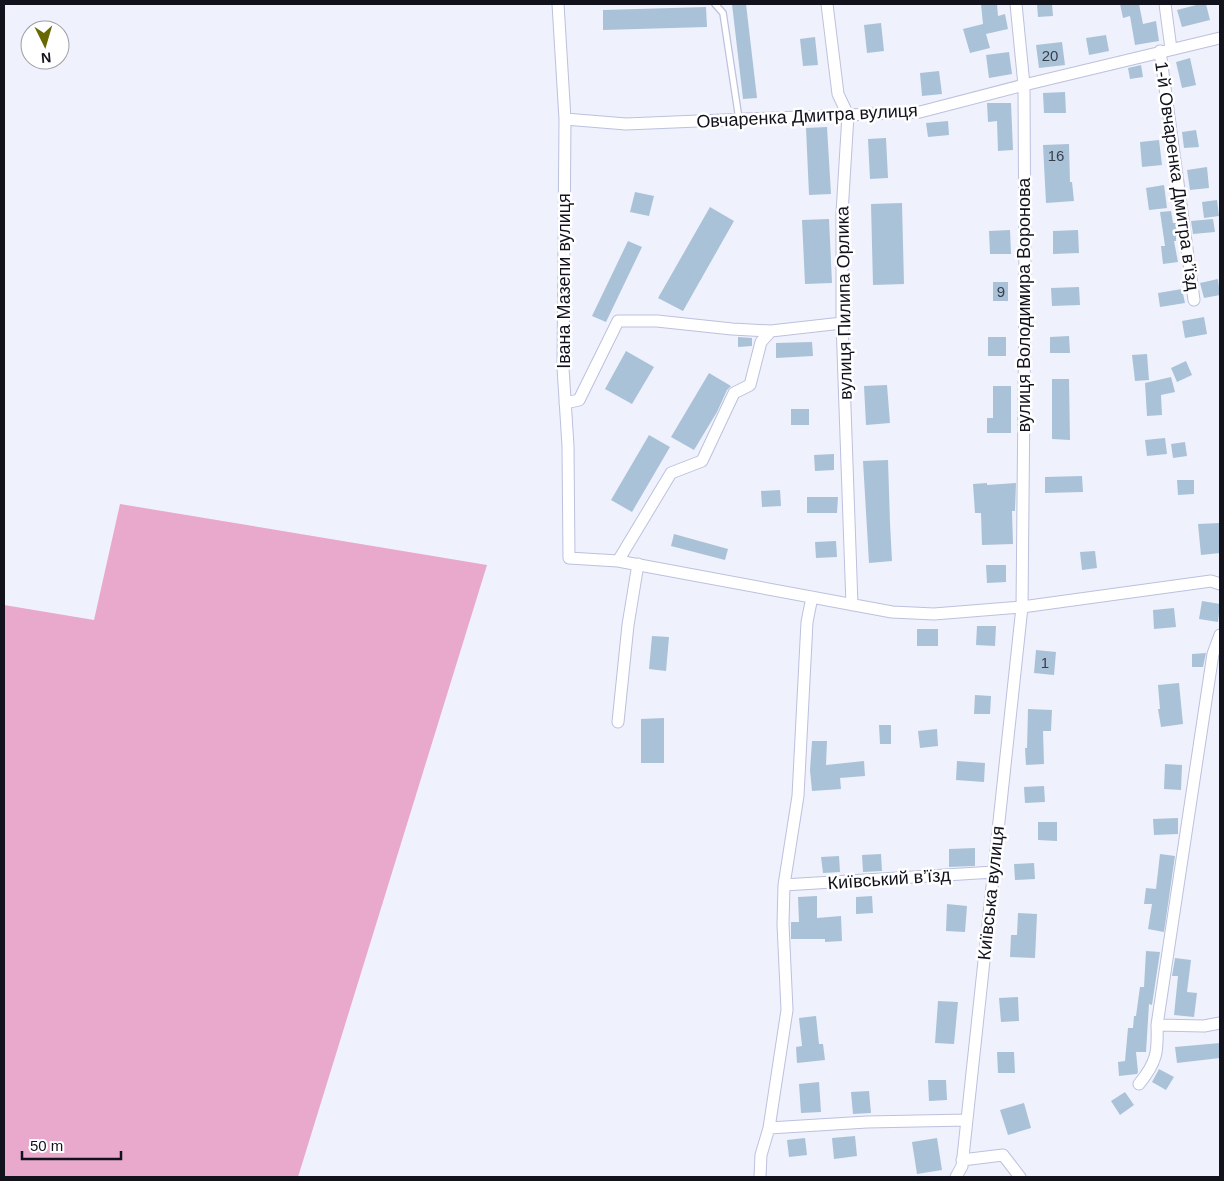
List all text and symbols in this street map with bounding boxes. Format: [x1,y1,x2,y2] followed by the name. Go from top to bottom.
[20,20,70,70] north arrow
[1042,47,1058,64] house number: 20
[40,50,52,66] text: N
[1151,60,1203,292] street label: 1-й Овчаренка Дмитра в’їзд
[696,100,918,132] street label: Овчаренка Дмитра вулиця
[1048,147,1064,164] house number: 16
[1014,177,1034,432] street label: вулиця Володимира Воронова
[554,193,574,369] street label: Івана Мазепи вулиця
[832,205,856,400] street label: вулиця Пилипа Орлика
[997,283,1005,300] house number: 9
[1041,654,1049,671] house number: 1
[974,825,1008,961] street label: Київська вулиця
[827,865,952,893] street label: Київський в’їзд
[22,1128,121,1160] scale bar
[30,1137,63,1154] text: 50 m

